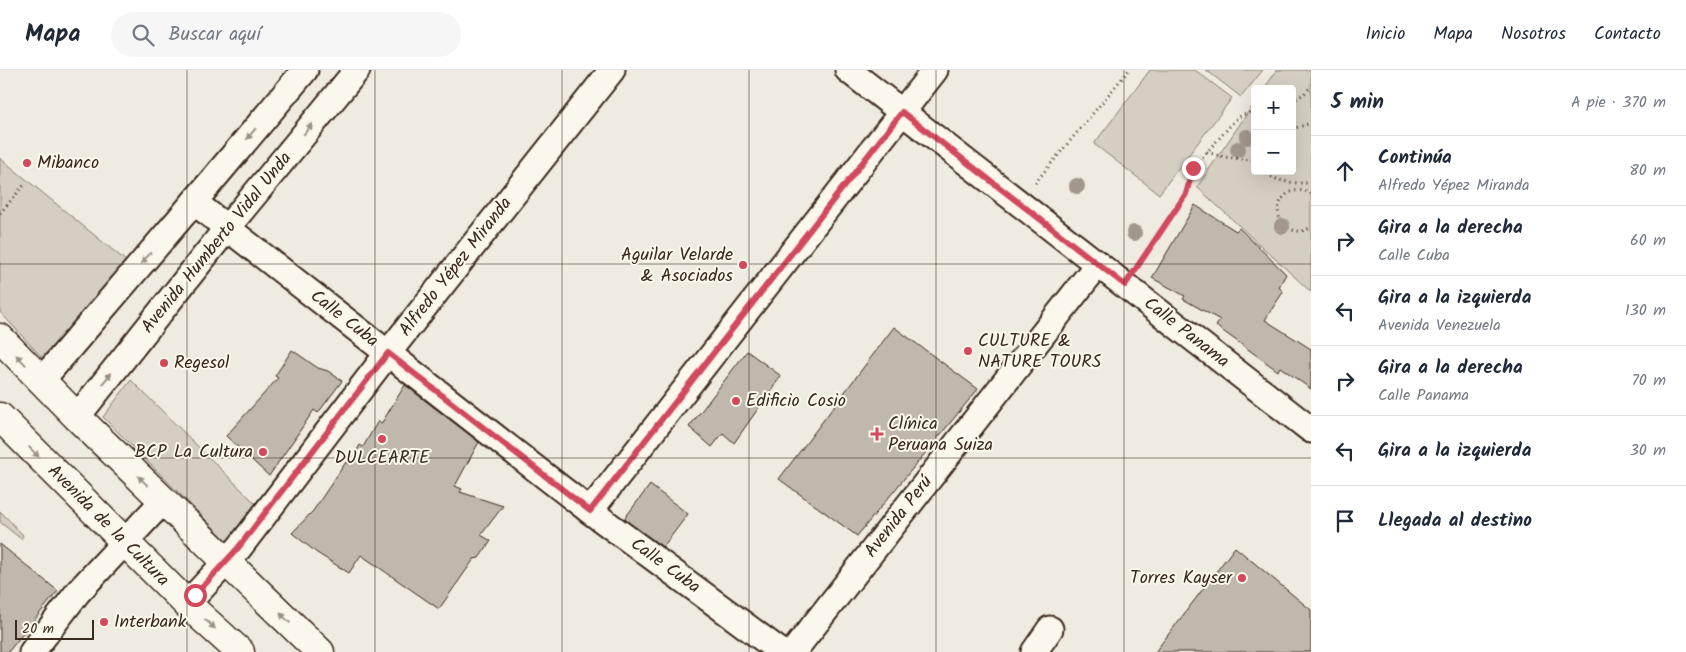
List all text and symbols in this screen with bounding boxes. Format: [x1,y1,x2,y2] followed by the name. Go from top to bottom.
[111,12,461,57] search box
[25,15,81,54] text: Mapa
[169,20,261,50] text: Buscar aquí
[1365,20,1405,49] text: Inicio
[1433,20,1473,49] text: Mapa
[1501,20,1566,49] text: Nosotros
[1594,20,1661,49] text: Contacto
[129,21,157,49] icon: search
[1251,85,1296,175] map controls
[1251,85,1296,130] button: +
[1331,86,1384,119] text: 5 min
[1571,90,1666,115] text: A pie · 370 m
[303,123,314,136] one-way arrow
[246,128,257,141] one-way arrow
[1251,130,1296,175] button: −
[1378,143,1452,173] text: Continúa
[134,146,300,340] street label: Avenida Humberto Vidal Unda
[37,149,99,178] place label: Mibanco
[21,157,33,169] marker: Mibanco
[1182,157,1205,180] route end
[1331,157,1359,185] icon: ahead
[1629,158,1666,183] text: 80 m
[1378,173,1530,198] text: Alfredo Yépez Miranda
[392,191,520,343] street label: Alfredo Yépez Miranda
[1378,213,1523,243] text: Gira a la derecha
[1331,227,1359,255] icon: right
[1630,228,1666,253] text: 60 m
[621,241,733,291] place label: Aguilar Velarde & Asociados
[1378,243,1450,268] text: Calle Cuba
[140,252,152,264] one-way arrow
[737,259,749,271] marker: Aguilar Velarde & Asociados
[303,283,385,355] street label: Calle Cuba
[1378,283,1531,313] text: Gira a la izquierda
[1137,290,1235,376] street label: Calle Panama
[1331,297,1359,325] icon: left
[1625,298,1666,323] text: 130 m
[1378,313,1501,338] text: Avenida Venezuela
[978,327,1102,377] place label: CULTURE & NATURE TOURS
[962,345,974,357] marker: CULTURE & NATURE TOURS
[174,349,230,378] place label: Regesol
[1378,353,1523,383] text: Gira a la derecha
[15,354,27,366] one-way arrow
[158,357,170,369] marker: Regesol
[1331,367,1359,395] icon: right
[1631,368,1666,393] text: 70 m
[102,372,113,385] one-way arrow
[1378,383,1469,408] text: Calle Panama
[746,387,846,416] place label: Edificio Cosio
[730,395,742,407] marker: Edificio Cosio
[888,410,993,460] place label: Clínica Peruana Suiza
[870,427,884,441] marker: Clínica Peruana Suiza
[376,433,388,445] marker: DULCEARTE
[1378,436,1531,466] text: Gira a la izquierda
[1331,437,1359,465] icon: left
[134,438,253,467] place label: BCP La Cultura
[1630,438,1666,463] text: 30 m
[334,444,430,473] place label: DULCEARTE
[28,446,40,458] one-way arrow
[257,446,269,458] marker: BCP La Cultura
[40,458,176,594] street label: Avenida de la Cultura
[858,469,941,564] street label: Avenida Perú
[137,475,149,487] one-way arrow
[1378,506,1532,536] text: Llegada al destino
[1331,507,1359,535] icon: arrive
[624,531,706,601] street label: Calle Cuba
[1130,564,1233,593] place label: Torres Kayser
[1236,572,1248,584] marker: Torres Kayser
[184,584,207,607] route start
[114,608,187,637] place label: Interbank
[280,612,292,624] one-way arrow
[98,616,110,628] marker: Interbank
[15,617,94,640] scale bar
[22,618,54,640] text: 20 m
[203,619,216,630] one-way arrow

